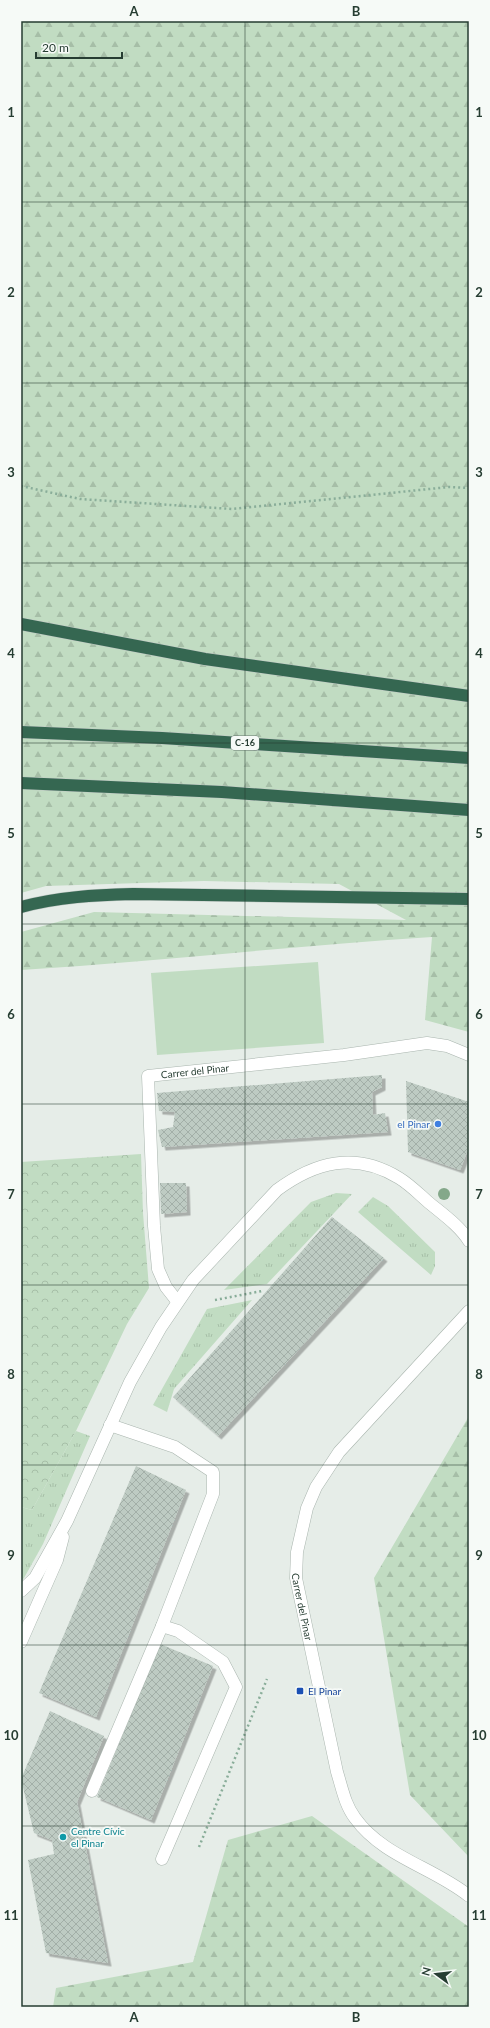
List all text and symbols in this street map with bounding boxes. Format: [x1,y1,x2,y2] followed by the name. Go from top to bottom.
[128,3,139,19] text: A
[352,3,361,19] text: B
[36,34,122,60] scale bar
[42,40,69,55] text: 20 m
[7,104,15,120] text: 1
[475,104,483,120] text: 1
[7,284,15,300] text: 2
[475,284,483,300] text: 2
[7,464,15,480] text: 3
[475,464,483,480] text: 3
[7,645,15,661] text: 4
[475,645,483,661] text: 4
[231,736,259,750] road number: C-16
[7,825,15,841] text: 5
[475,825,483,841] text: 5
[7,1006,15,1022] text: 6
[475,1006,483,1022] text: 6
[160,1061,230,1081] street label: Carrer del Pinar
[397,1118,430,1130] place label: el Pinar
[433,1119,443,1129] marker: el Pinar
[7,1186,15,1202] text: 7
[475,1186,483,1202] text: 7
[7,1366,15,1382] text: 8
[475,1366,483,1382] text: 8
[7,1547,15,1563] text: 9
[475,1547,483,1563] text: 9
[290,1573,315,1642] street label: Carrer del Pinar
[308,1685,342,1697] place label: El Pinar
[295,1686,305,1696] marker: El Pinar
[3,1727,19,1743] text: 10
[471,1727,487,1743] text: 10
[71,1825,125,1849] place label: Centre Cívic el Pinar
[58,1832,68,1842] marker: Centre Cívic el Pinar
[3,1907,19,1923] text: 11
[471,1907,487,1923] text: 11
[416,1954,456,1994] north arrow
[418,1966,433,1977] text: N
[128,2009,139,2025] text: A
[352,2009,361,2025] text: B

